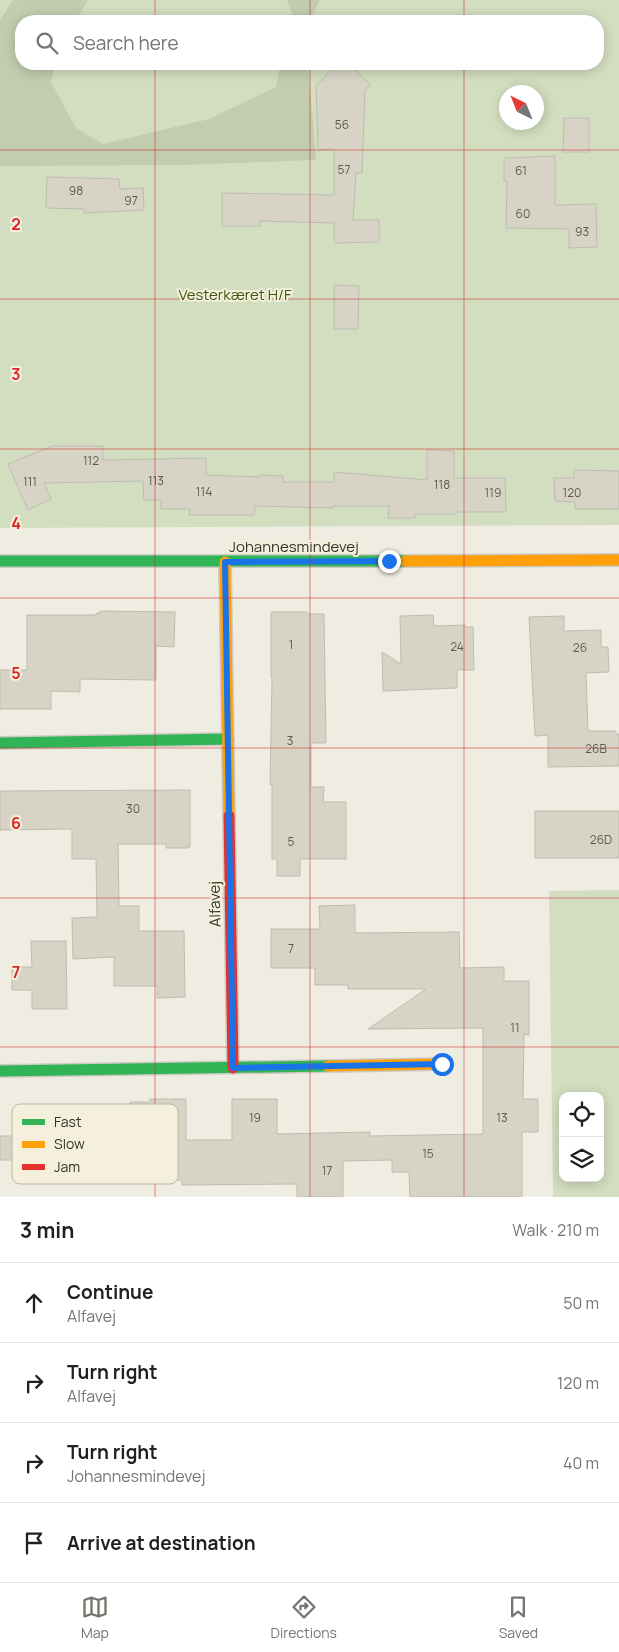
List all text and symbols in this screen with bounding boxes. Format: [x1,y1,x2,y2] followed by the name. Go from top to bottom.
[15,15,604,70] search box
[33,29,61,57] icon: search
[73,30,179,56] text: Search here
[499,85,544,130] north arrow
[335,116,349,133] house number: 56
[338,161,350,178] house number: 57
[515,162,527,179] house number: 61
[69,182,83,199] house number: 98
[124,192,138,209] house number: 97
[516,205,530,222] house number: 60
[11,213,21,235] text: 2
[575,223,589,240] house number: 93
[179,284,292,305] park label: Vesterkæret H/F
[11,363,21,385] text: 3
[83,452,99,469] house number: 112
[148,472,164,489] house number: 113
[23,473,37,490] house number: 111
[434,476,450,493] house number: 118
[196,483,212,500] house number: 114
[485,484,501,501] house number: 119
[563,484,581,501] house number: 120
[11,512,21,534] text: 4
[229,536,359,557] street label: Johannesmindevej
[378,550,401,573] route end
[289,636,293,653] house number: 1
[450,638,464,655] house number: 24
[573,639,587,656] house number: 26
[11,662,21,684] text: 5
[287,732,293,749] house number: 3
[585,740,607,757] house number: 26B
[126,800,140,817] house number: 30
[11,812,21,834] text: 6
[590,831,612,848] house number: 26D
[288,833,295,850] house number: 5
[204,881,225,927] street label: Alfavej
[288,940,294,957] house number: 7
[12,961,20,983] text: 7
[510,1019,520,1036] house number: 11
[431,1053,454,1076] route start
[559,1092,604,1182] map controls
[559,1092,604,1137] button: locate
[12,1104,178,1184] legend
[249,1109,261,1126] house number: 19
[496,1109,508,1126] house number: 13
[54,1112,82,1131] text: Fast
[54,1134,85,1153] text: Slow
[559,1137,604,1182] button: layers
[422,1145,434,1162] house number: 15
[54,1157,80,1176] text: Jam
[322,1162,332,1179] house number: 17
[20,1216,74,1244] text: 3 min
[512,1219,599,1241] text: Walk · 210 m
[67,1279,153,1305] text: Continue
[20,1289,48,1317] icon: ahead
[563,1292,599,1314] text: 50 m
[67,1305,116,1327] text: Alfavej
[67,1359,157,1385] text: Turn right
[20,1369,48,1397] icon: right
[557,1372,599,1394] text: 120 m
[67,1385,116,1407] text: Alfavej
[67,1439,157,1465] text: Turn right
[20,1449,48,1477] icon: right
[563,1452,599,1474] text: 40 m
[67,1465,205,1487] text: Johannesmindevej
[20,1529,48,1557] icon: arrive
[67,1530,256,1556] text: Arrive at destination
[81,1593,109,1642] tab: Map
[271,1593,337,1642] tab: Directions
[499,1593,538,1642] tab: Saved

